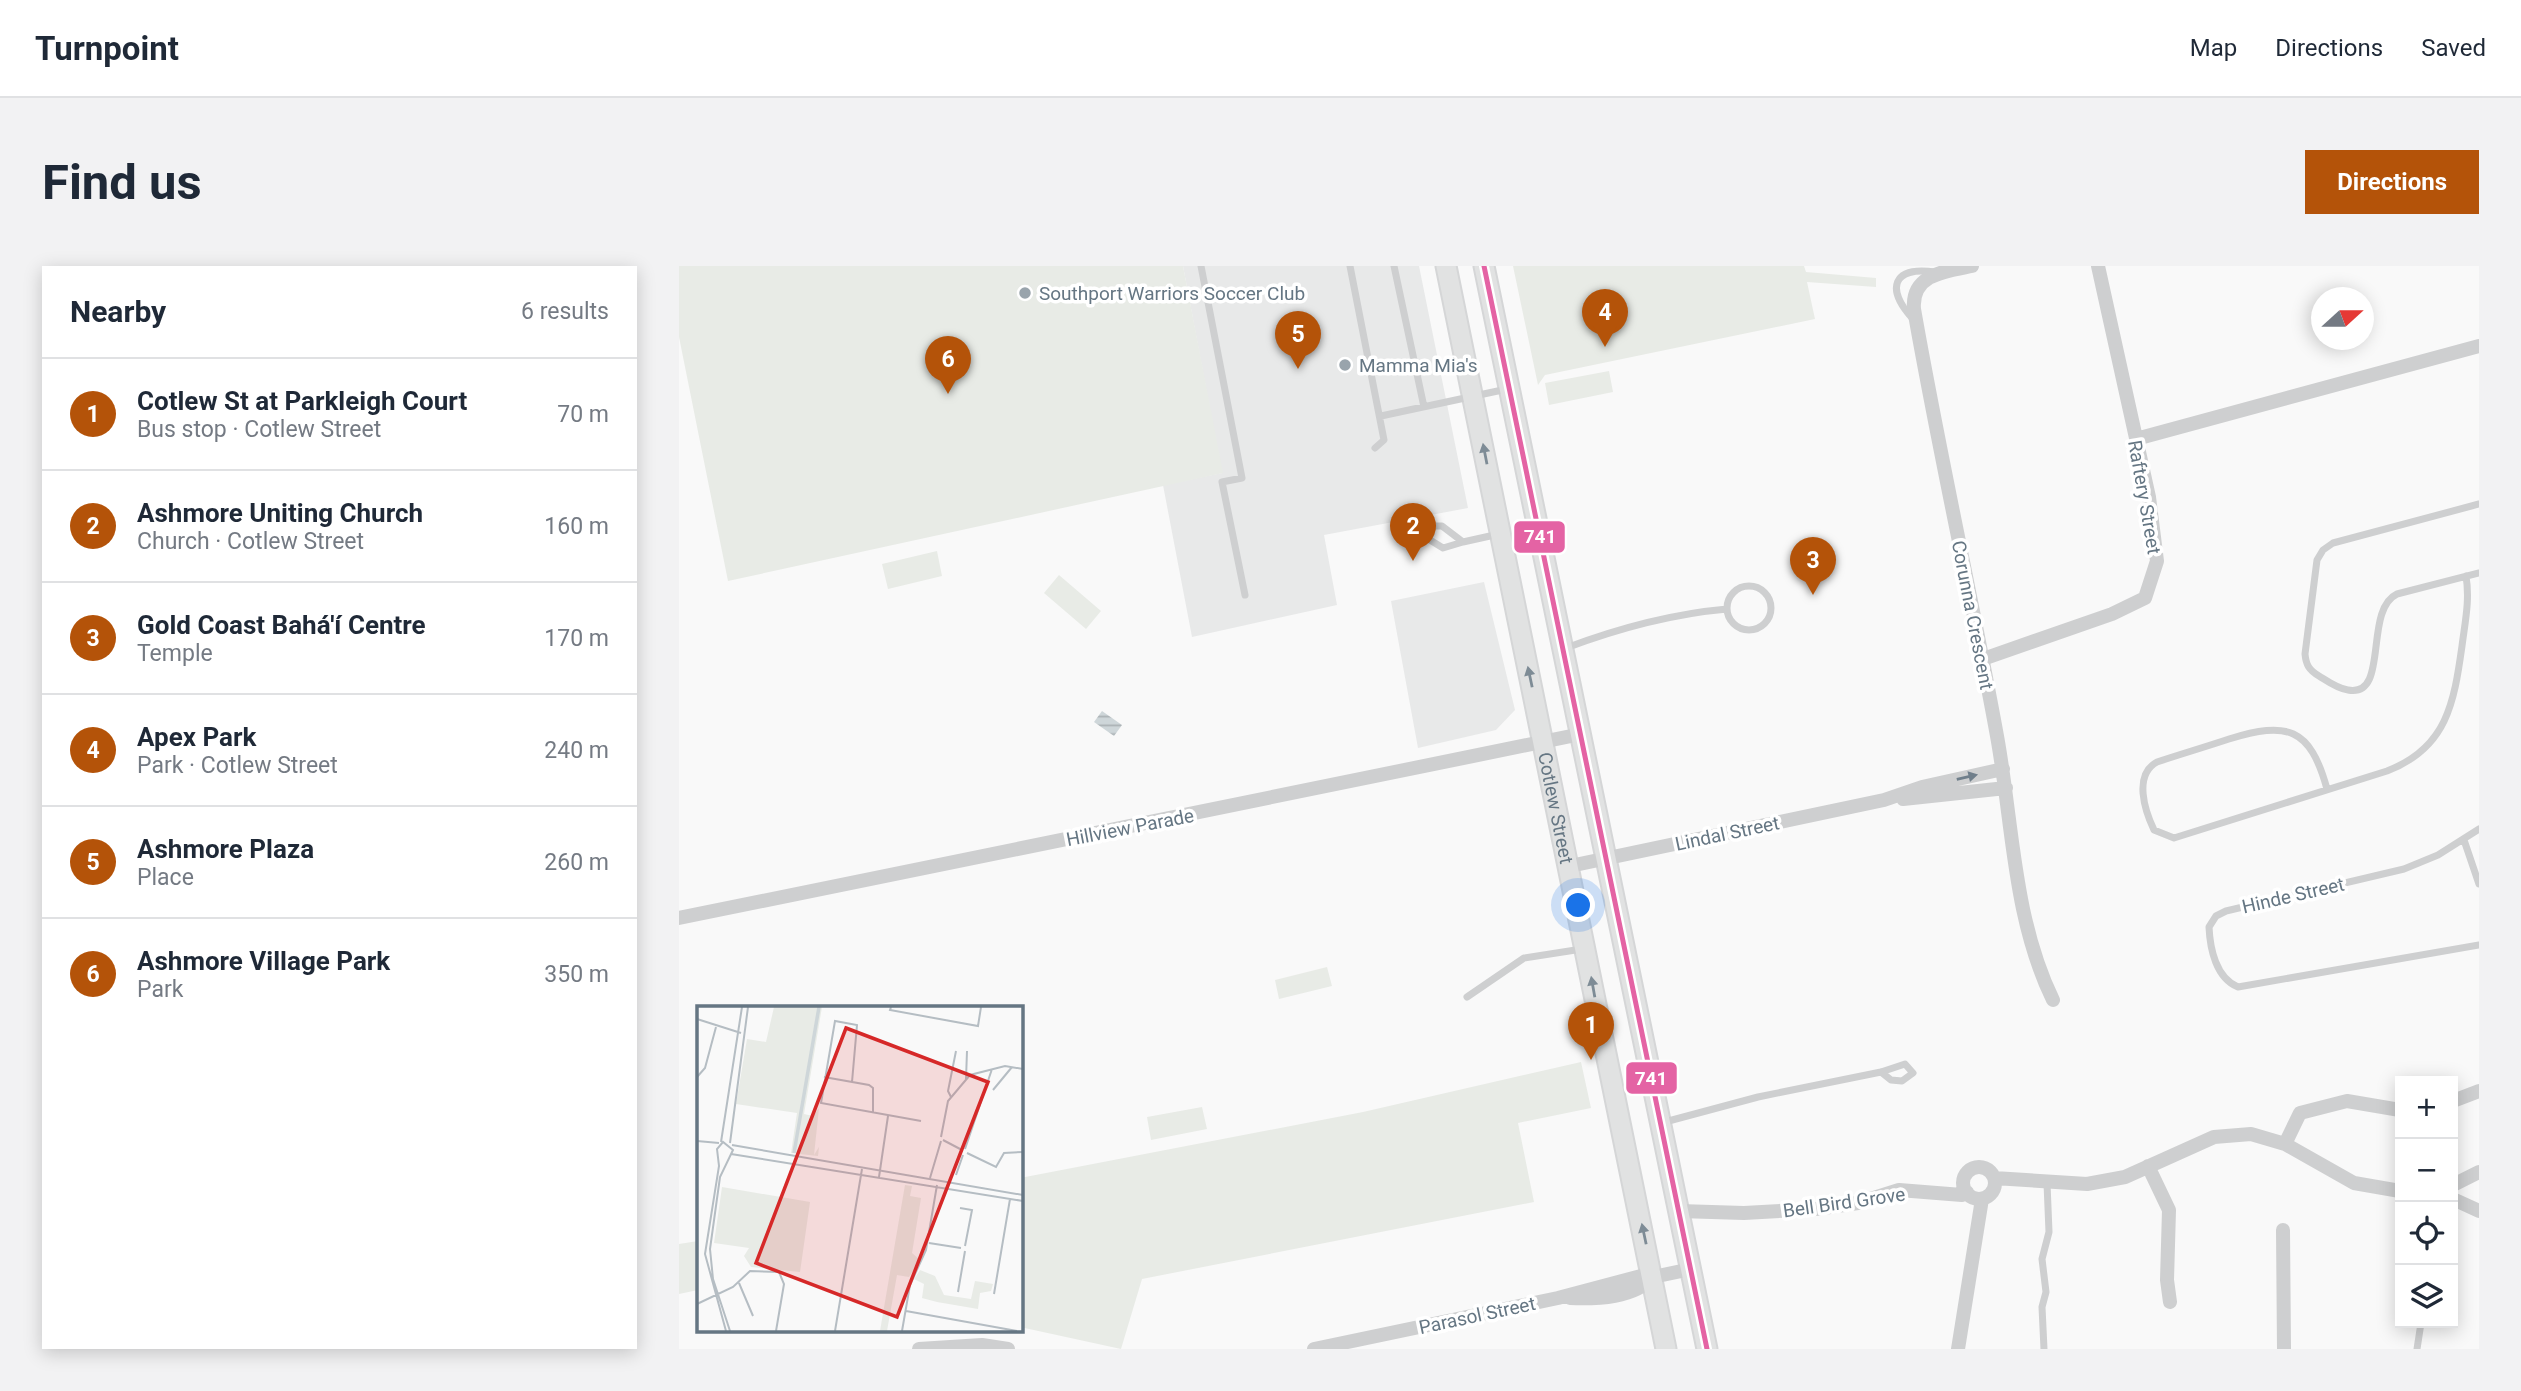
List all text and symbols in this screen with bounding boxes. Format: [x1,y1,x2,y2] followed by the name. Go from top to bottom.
[35,29,179,68] text: Turnpoint
[2190,34,2237,62] text: Map
[2275,34,2383,62] text: Directions
[2421,34,2486,62] text: Saved
[2305,150,2479,214] button: Directions
[42,154,202,211] text: Find us
[1039,282,1305,305] place label: Southport Warriors Soccer Club
[1017,285,1033,301] marker: Southport Warriors Soccer Club
[2311,287,2374,350] north arrow
[1582,289,1628,347] pin: 4
[70,294,166,329] text: Nearby
[521,298,609,325] text: 6 results
[1275,311,1321,369] pin: 5
[925,336,971,394] pin: 6
[1359,354,1478,377] place label: Mamma Mia's
[1337,357,1353,373] marker: Mamma Mia's
[137,386,467,416] text: Cotlew St at Parkleigh Court
[86,401,100,428] text: 1
[557,401,609,428] text: 70 m
[137,416,381,443] text: Bus stop · Cotlew Street
[2123,438,2166,556] street label: Raftery Street
[1480,443,1491,465] one-way arrow
[137,498,423,528] text: Ashmore Uniting Church
[1390,503,1436,561] pin: 2
[86,513,100,540] text: 2
[544,513,609,540] text: 160 m
[1513,520,1566,554] line badge: 741
[1524,525,1556,548] text: 741
[137,528,364,555] text: Church · Cotlew Street
[1790,537,1836,595] pin: 3
[1947,539,1998,692] street label: Corunna Crescent
[137,610,426,640] text: Gold Coast Bahá'í Centre
[86,625,100,652] text: 3
[544,625,609,652] text: 170 m
[137,640,213,667] text: Temple
[1525,666,1536,688] one-way arrow
[137,722,256,752] text: Apex Park
[86,737,100,764] text: 4
[544,737,609,764] text: 240 m
[1533,750,1578,866] street label: Cotlew Street
[137,752,338,779] text: Park · Cotlew Street
[1956,772,1978,783] one-way arrow
[1064,804,1196,851] street label: Hillview Parade
[1673,811,1781,856] street label: Lindal Street
[137,834,314,864] text: Ashmore Plaza
[86,849,100,876] text: 5
[544,849,609,876] text: 260 m
[137,864,194,891] text: Place
[2240,873,2347,918] street label: Hinde Street
[1561,888,1595,922] your location
[137,946,390,976] text: Ashmore Village Park
[86,961,100,988] text: 6
[544,961,609,988] text: 350 m
[137,976,183,1003] text: Park
[1587,976,1598,998] one-way arrow
[1568,1002,1614,1060] pin: 1
[697,1006,1022,1332] inset map
[1625,1061,1678,1095] line badge: 741
[1635,1067,1667,1090] text: 741
[2395,1076,2458,1328] map controls
[2395,1076,2458,1139] button: +
[2395,1139,2458,1202] button: −
[1782,1183,1907,1222] street label: Bell Bird Grove
[2395,1202,2458,1265] button: locate
[1638,1223,1649,1245] one-way arrow
[2395,1265,2458,1328] button: layers
[1417,1292,1538,1339] street label: Parasol Street

